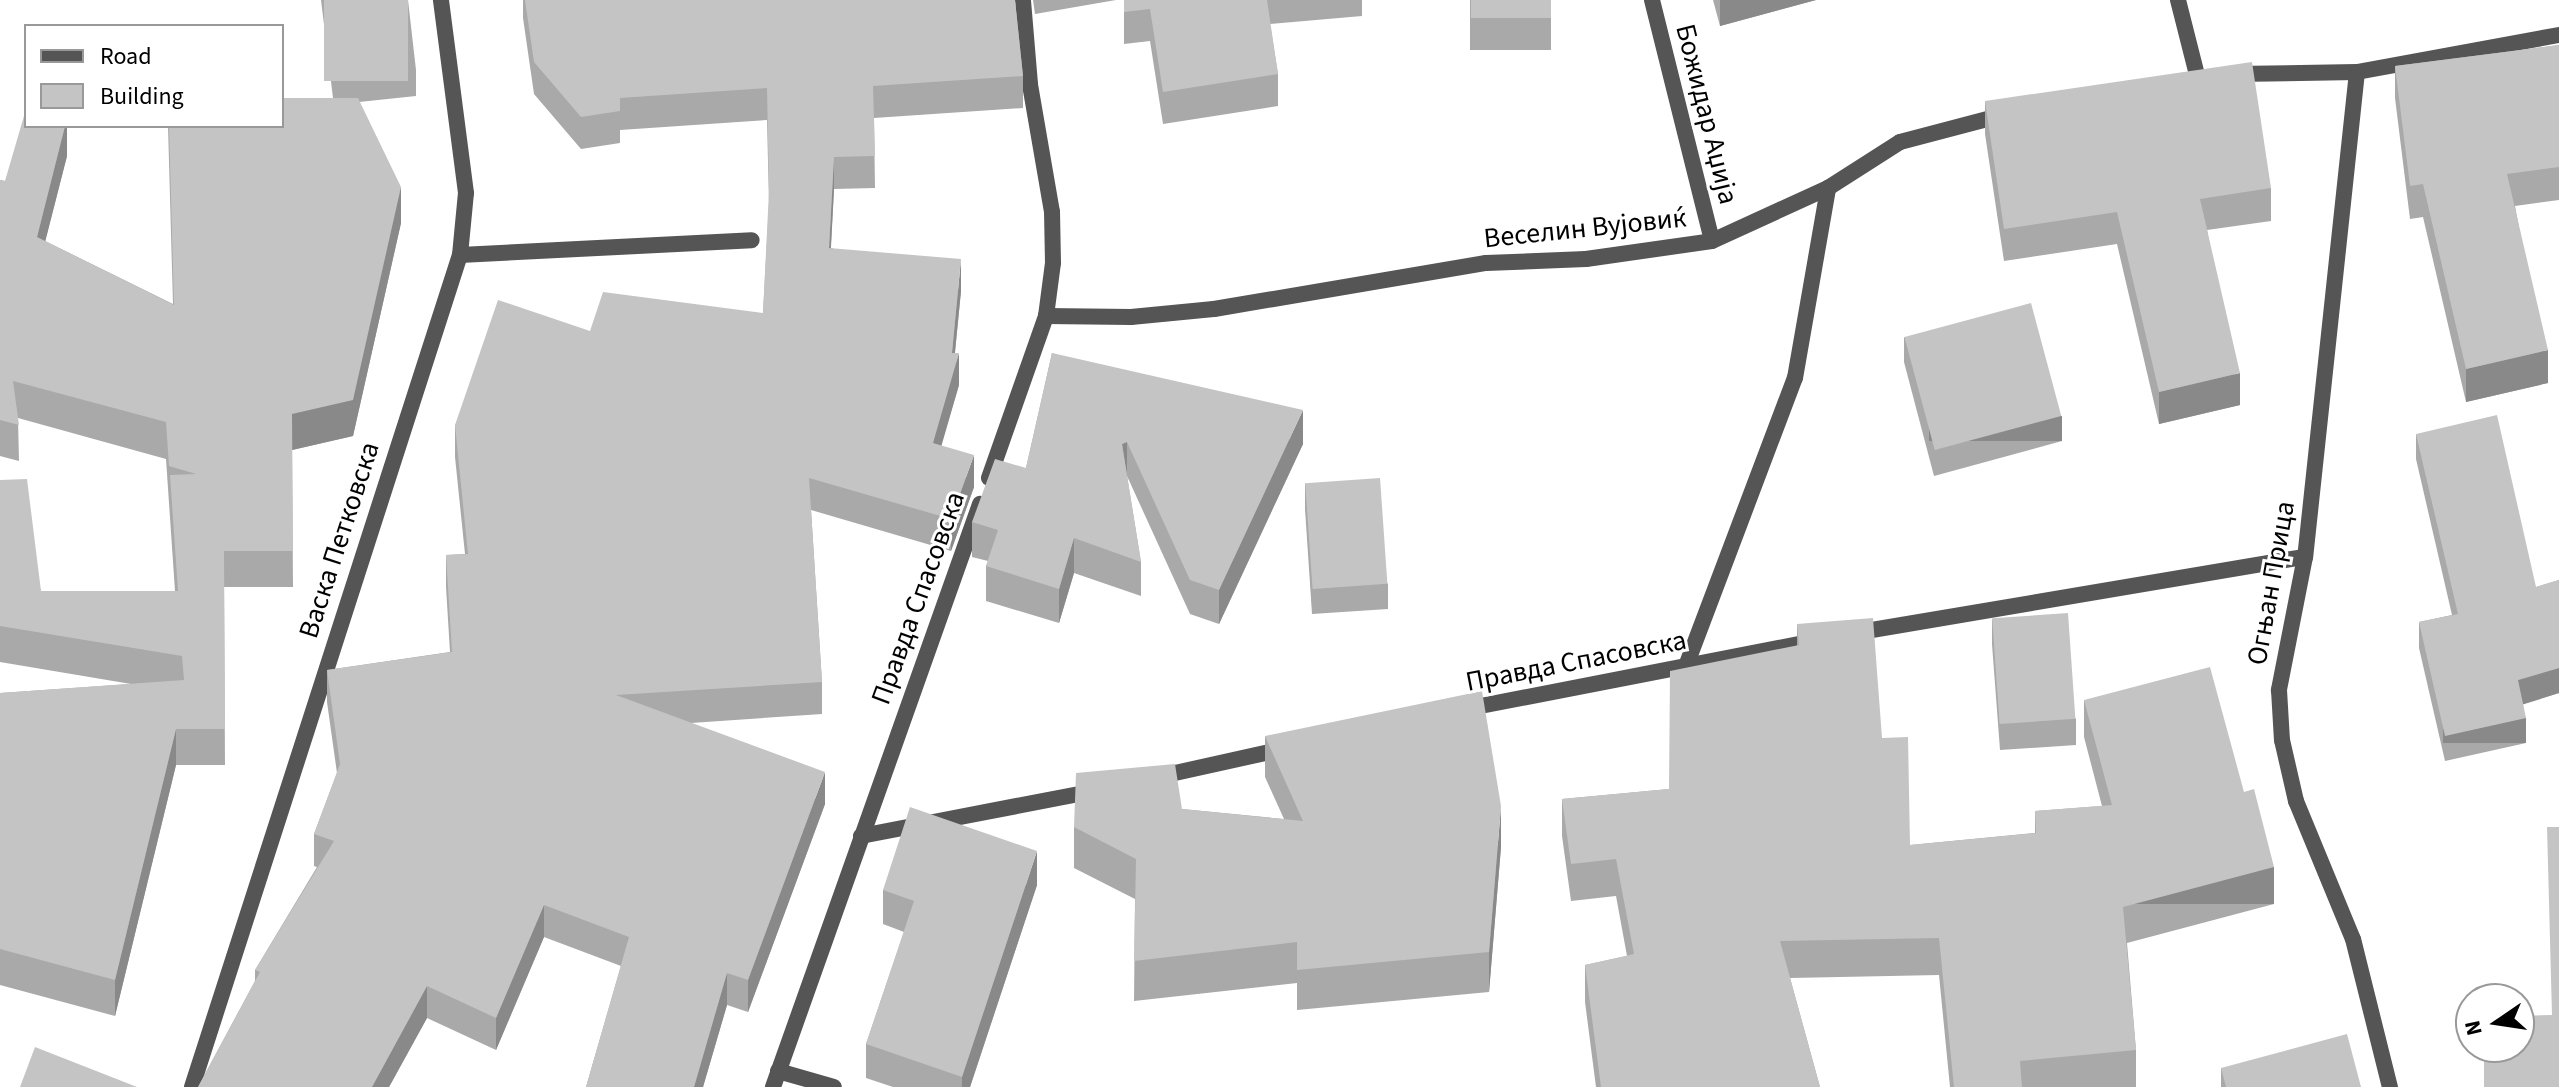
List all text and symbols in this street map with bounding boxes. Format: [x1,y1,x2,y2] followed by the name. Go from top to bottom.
[1668,20,1746,208] street label: Божидар Аџија
[24,24,284,128] legend
[100,39,152,74] text: Road
[100,79,184,114] text: Building
[1482,201,1688,255] street label: Веселин Вујовиќ
[291,438,387,642] street label: Васка Петковска
[864,487,972,709] street label: Правда Спасовска
[2240,498,2302,668] street label: Огњан Прица
[1463,623,1689,699] street label: Правда Спасовска
[2455,983,2535,1063] north arrow
[2456,1017,2491,1039] text: N

